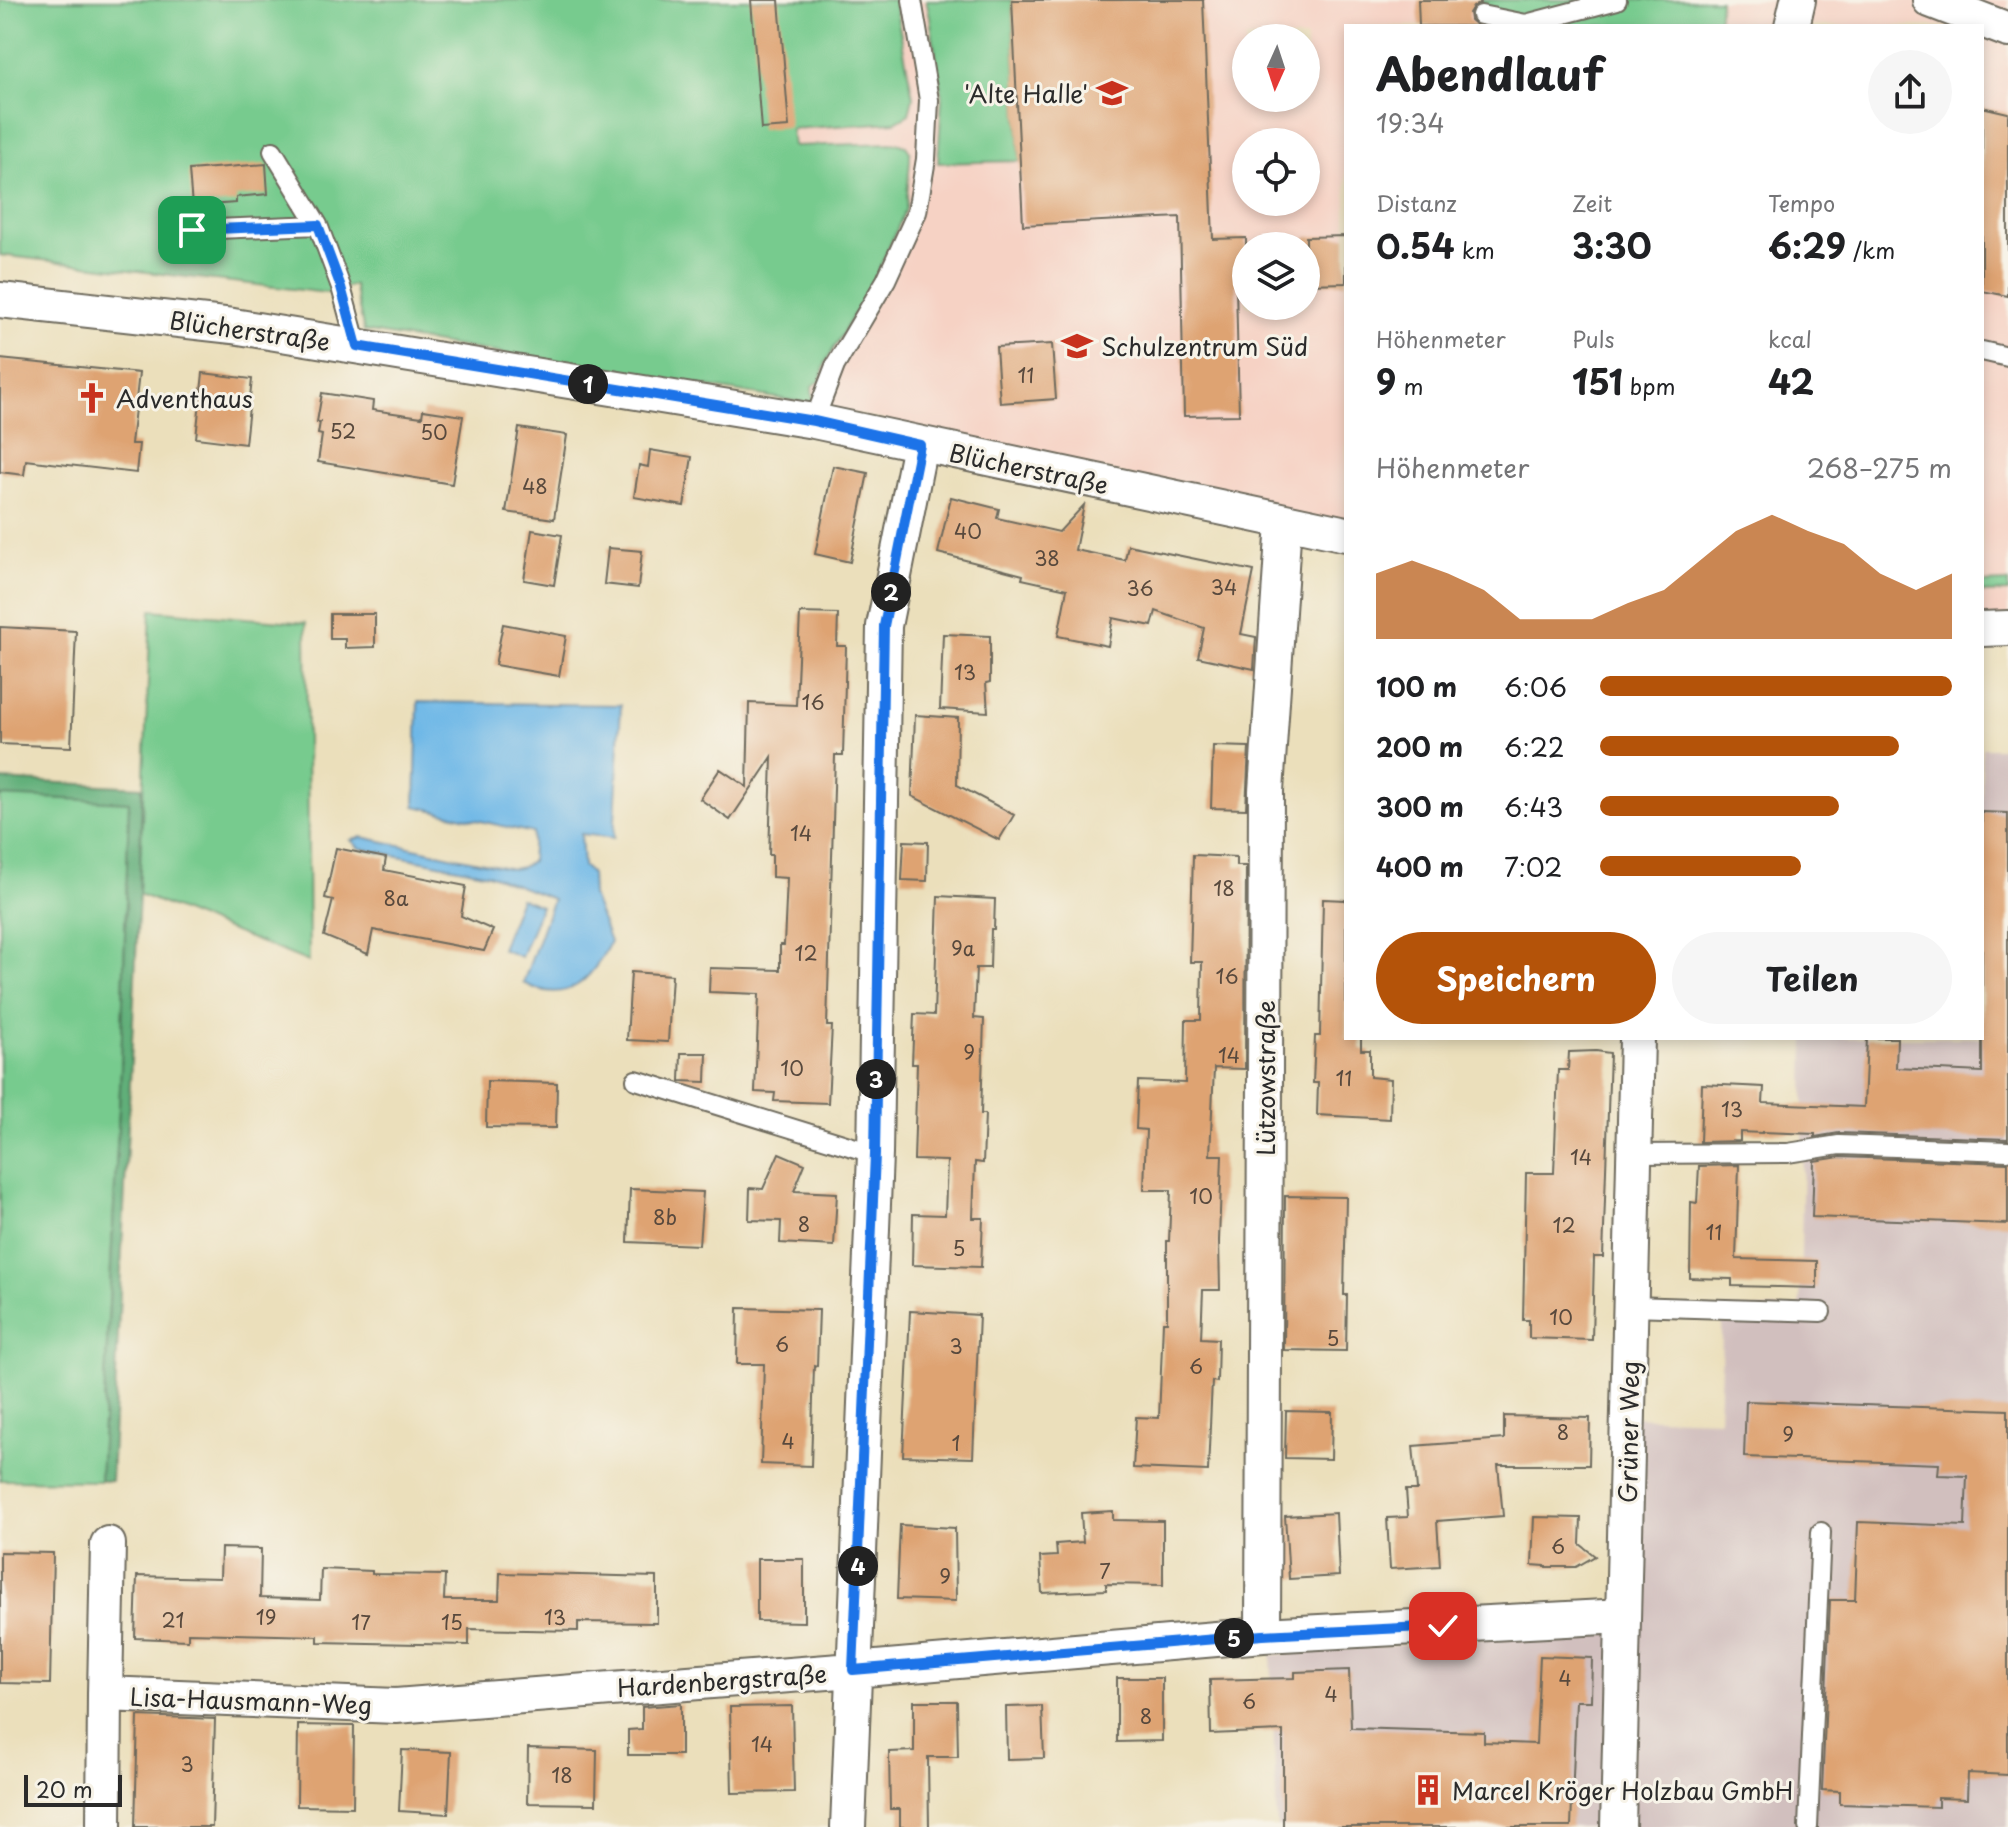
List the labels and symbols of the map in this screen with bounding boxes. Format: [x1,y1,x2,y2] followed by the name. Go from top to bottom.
[1232,24,1320,112] north arrow
[964,75,1088,111] place label: 'Alte Halle'
[1095,76,1129,110] school or university icon: 'Alte Halle'
[158,196,226,264] pin
[167,301,333,359] street label: Blücherstraße
[1101,328,1308,364] place label: Schulzentrum Süd
[1060,329,1094,363] school or university icon: Schulzentrum Süd
[1018,360,1034,390] house number: 11
[568,364,608,404] pin: 1
[116,380,253,416] place label: Adventhaus
[75,381,109,415] church icon: Adventhaus
[330,416,356,446] house number: 52
[420,417,448,447] house number: 50
[946,434,1112,502] street label: Blücherstraße
[522,471,548,501] house number: 48
[954,516,982,546] house number: 40
[1034,543,1060,573] house number: 38
[871,572,911,612] pin: 2
[1211,572,1237,602] house number: 34
[1126,573,1154,603] house number: 36
[954,657,976,687] house number: 13
[802,687,825,717] house number: 16
[790,818,812,848] house number: 14
[1213,873,1235,903] house number: 18
[384,883,409,913] house number: 8a
[951,933,976,963] house number: 9a
[794,938,818,968] house number: 12
[1216,961,1239,991] house number: 16
[1247,1000,1283,1156] street label: Lützowstraße
[963,1037,975,1067] house number: 9
[1218,1040,1240,1070] house number: 14
[780,1053,804,1083] house number: 10
[856,1059,896,1099] pin: 3
[1336,1063,1352,1093] house number: 11
[1721,1094,1743,1124] house number: 13
[1570,1142,1592,1172] house number: 14
[1189,1181,1213,1211] house number: 10
[653,1202,677,1232] house number: 8b
[798,1209,810,1239] house number: 8
[1552,1210,1576,1240] house number: 12
[1706,1217,1722,1247] house number: 11
[953,1233,965,1263] house number: 5
[1549,1302,1573,1332] house number: 10
[1327,1323,1339,1353] house number: 5
[775,1329,789,1359] house number: 6
[949,1331,963,1361] house number: 3
[1189,1351,1203,1381] house number: 6
[1609,1361,1647,1503] street label: Grüner Weg
[1557,1417,1569,1447] house number: 8
[1782,1419,1794,1449] house number: 9
[781,1426,795,1456] house number: 4
[952,1428,960,1458] house number: 1
[1551,1531,1565,1561] house number: 6
[838,1546,878,1586] pin: 4
[1099,1556,1111,1586] house number: 7
[939,1561,951,1591] house number: 9
[1409,1592,1477,1660] pin
[256,1602,276,1632] house number: 19
[544,1602,566,1632] house number: 13
[161,1605,185,1635] house number: 21
[351,1607,371,1637] house number: 17
[441,1607,463,1637] house number: 15
[1214,1618,1254,1658] pin: 5
[616,1655,828,1705] street label: Hardenbergstraße
[1558,1663,1572,1693] house number: 4
[129,1678,373,1722] street label: Lisa-Hausmann-Weg
[1324,1679,1338,1709] house number: 4
[1242,1686,1256,1716] house number: 6
[1140,1701,1152,1731] house number: 8
[751,1729,773,1759] house number: 14
[180,1749,194,1779] house number: 3
[551,1760,573,1790] house number: 18
[24,1771,122,1807] scale bar
[1452,1772,1793,1808] place label: Marcel Kröger Holzbau GmbH
[1411,1773,1445,1807] building icon: Marcel Kröger Holzbau GmbH

